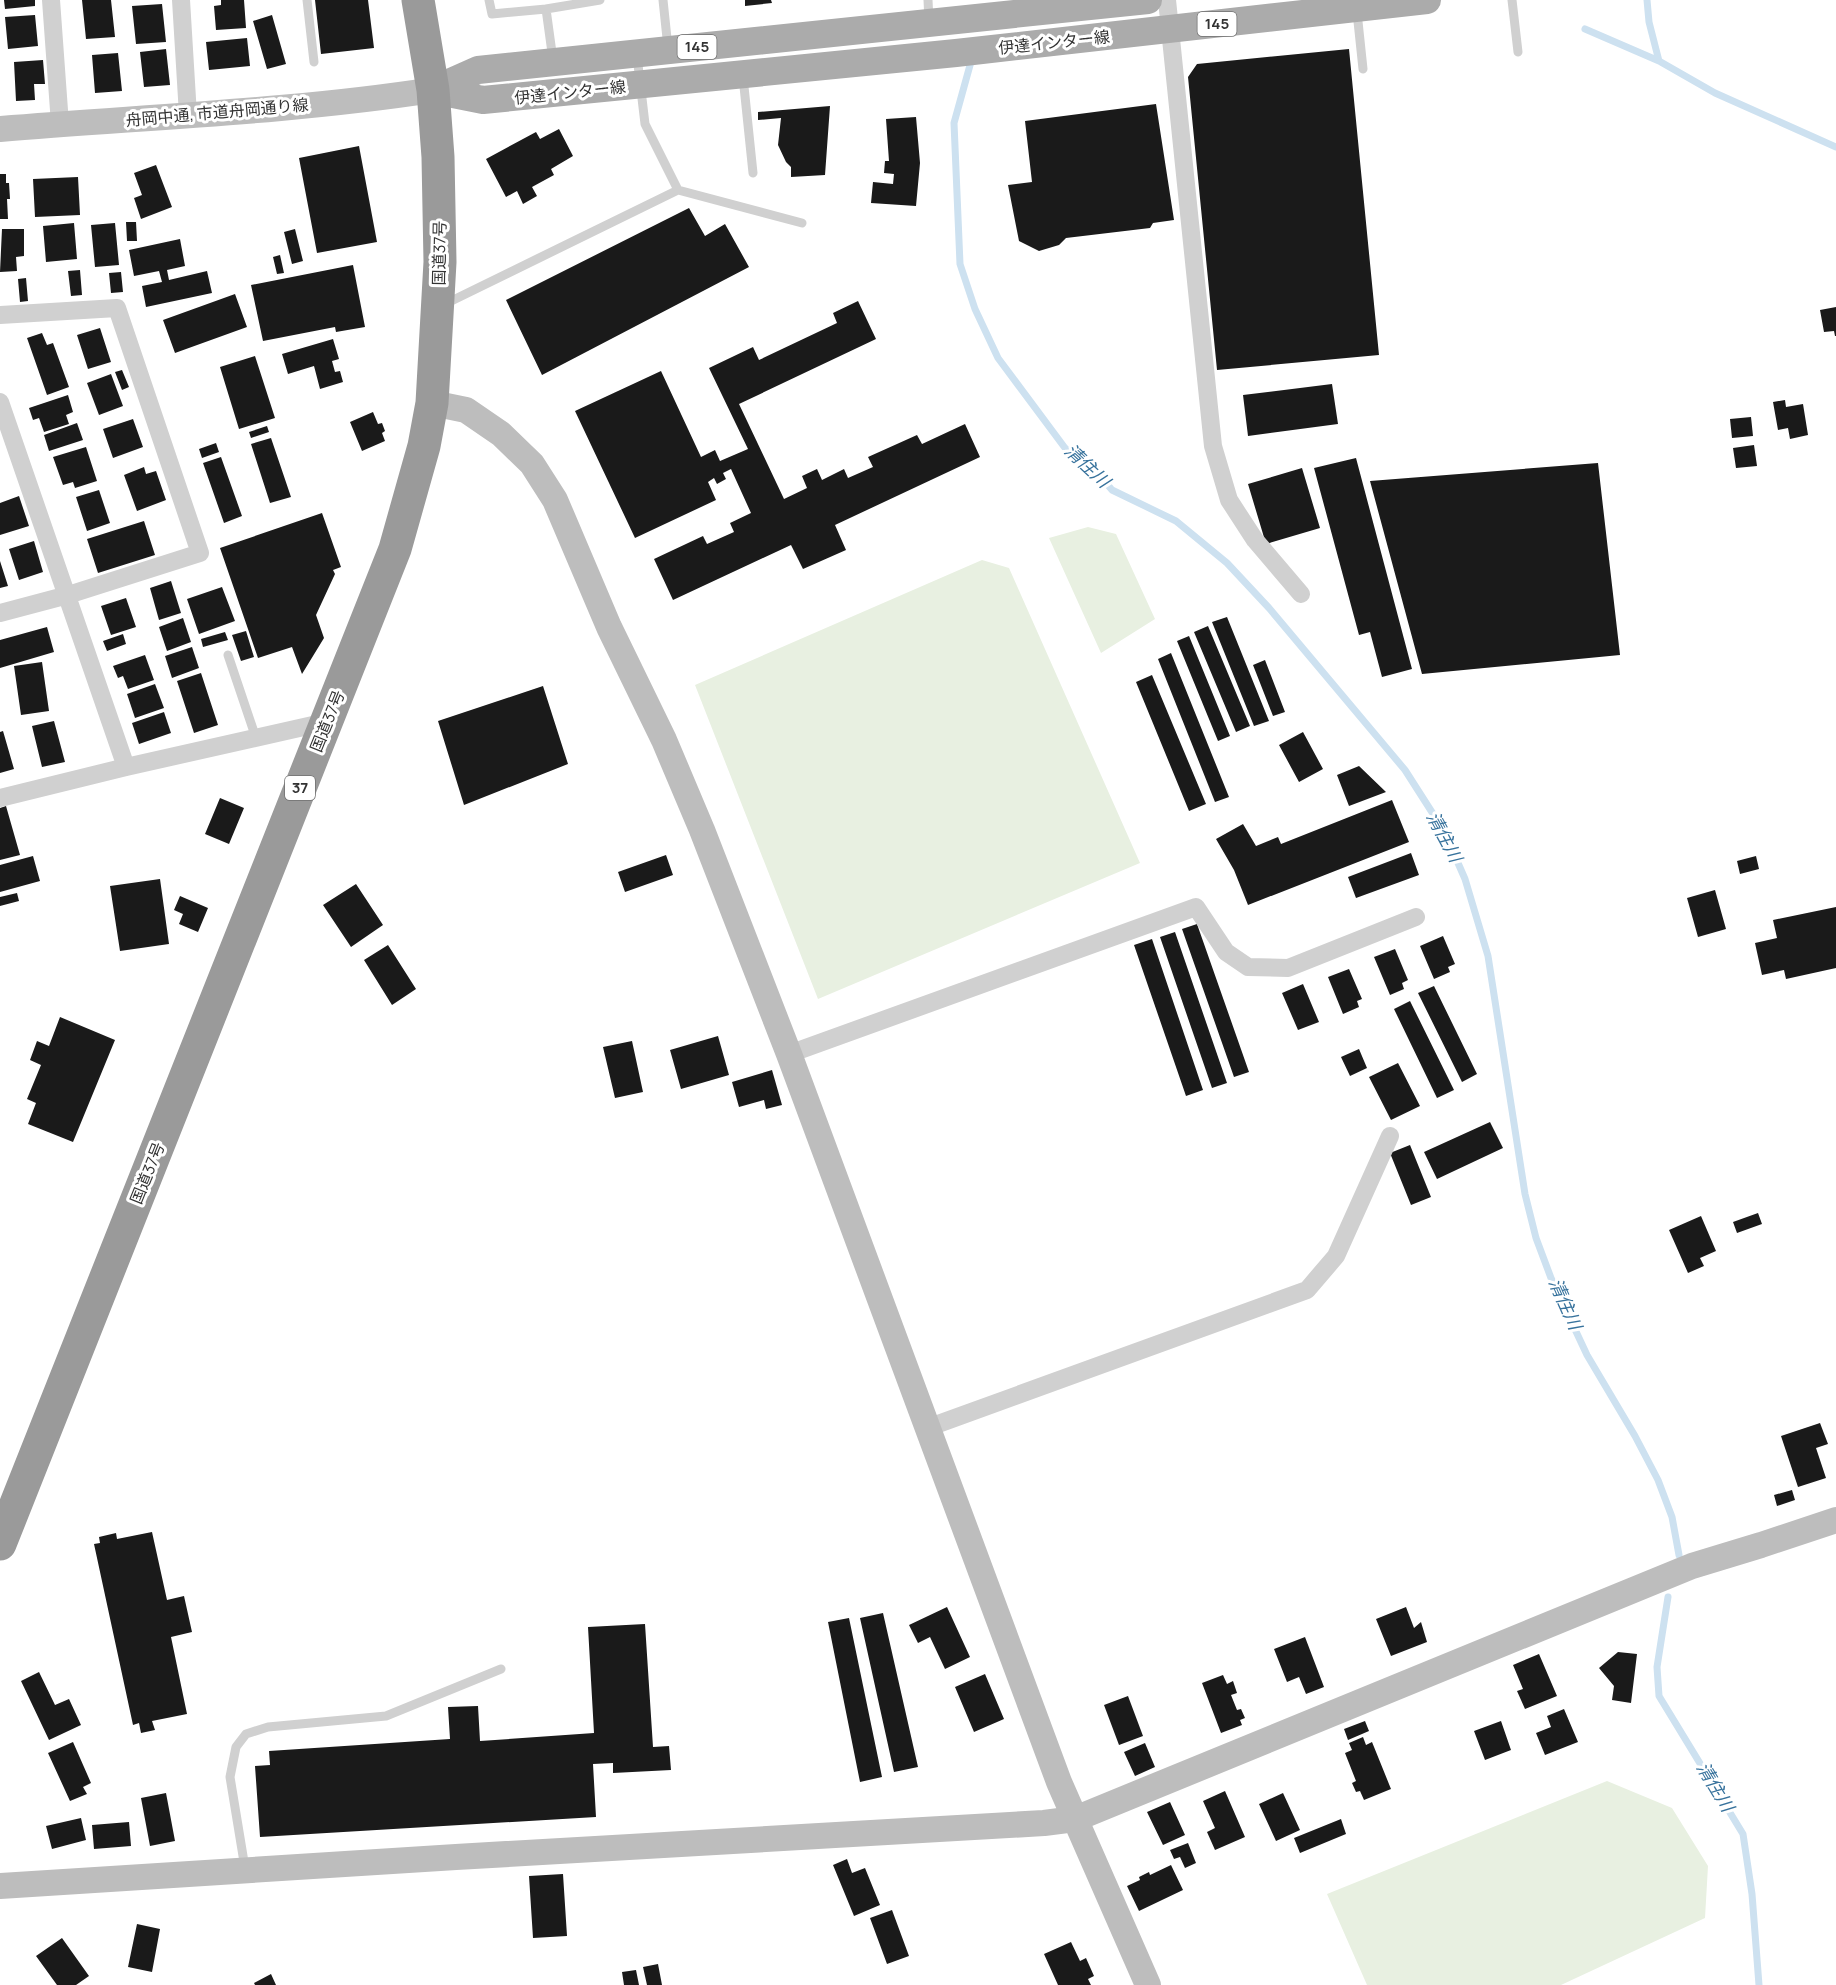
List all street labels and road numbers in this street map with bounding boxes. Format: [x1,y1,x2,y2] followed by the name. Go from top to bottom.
[1198,12,1236,36] road number: 145
[997,25,1111,59] street label: 伊達インター線
[678,35,716,59] road number: 145
[513,75,627,109] street label: 伊達インター線
[125,93,309,131] street label: 舟岡中通, 市道舟岡通り線
[427,220,451,286] street label: 国道37号
[305,687,349,755] street label: 国道37号
[285,776,315,800] road number: 37
[125,1139,169,1207] street label: 国道37号

